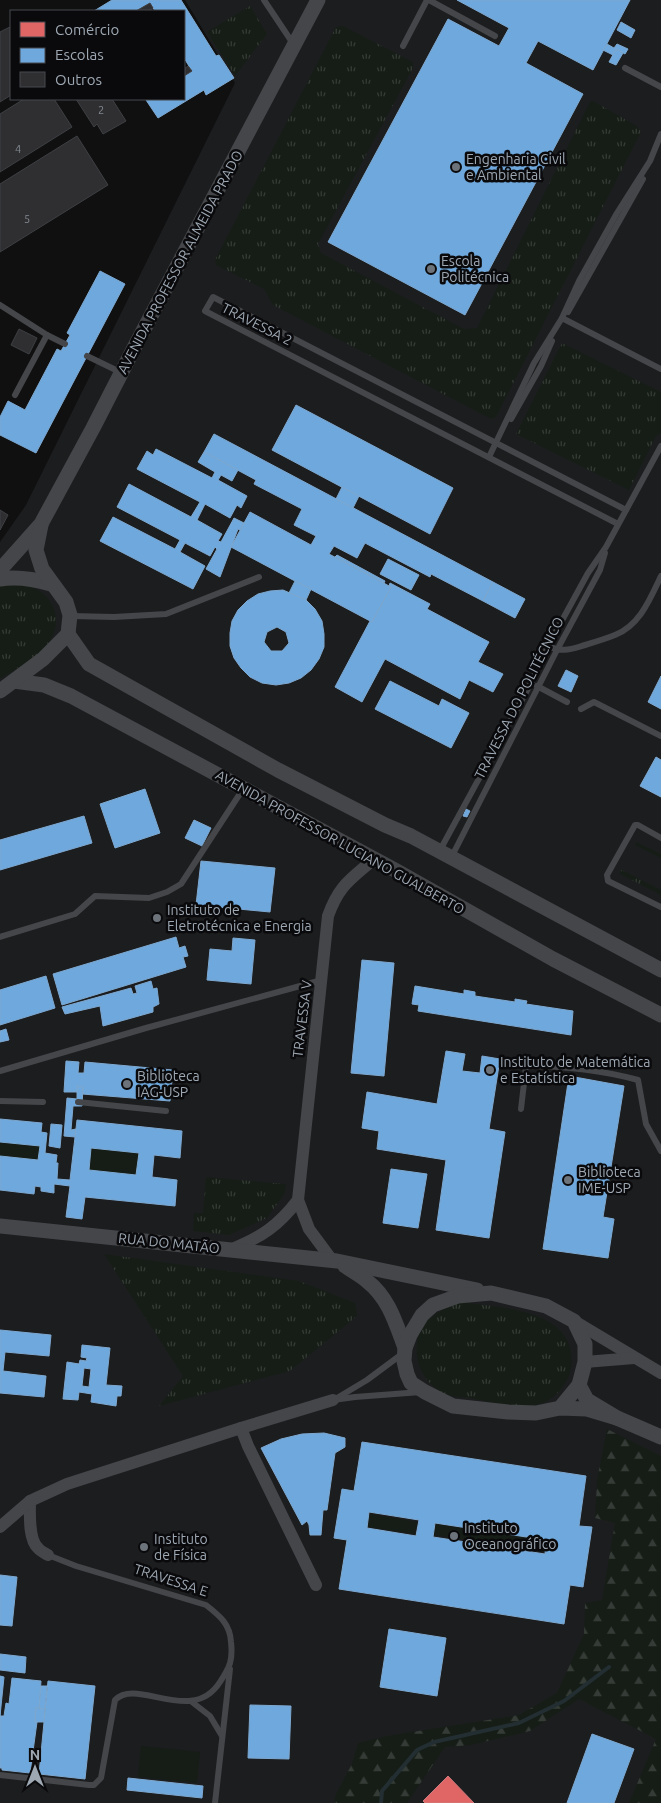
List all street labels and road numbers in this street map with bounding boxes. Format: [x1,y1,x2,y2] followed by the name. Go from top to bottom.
[114,147,246,376] street label: AVENIDA PROFESSOR ALMEIDA PRADO
[219,299,295,349] street label: TRAVESSA 2
[470,614,567,782] street label: TRAVESSA DO POLITÉCNICO
[213,767,467,917] street label: AVENIDA PROFESSOR LUCIANO GUALBERTO
[289,979,315,1059] street label: TRAVESSA V
[118,1229,221,1256] street label: RUA DO MATÃO
[132,1561,210,1600] street label: TRAVESSA E

